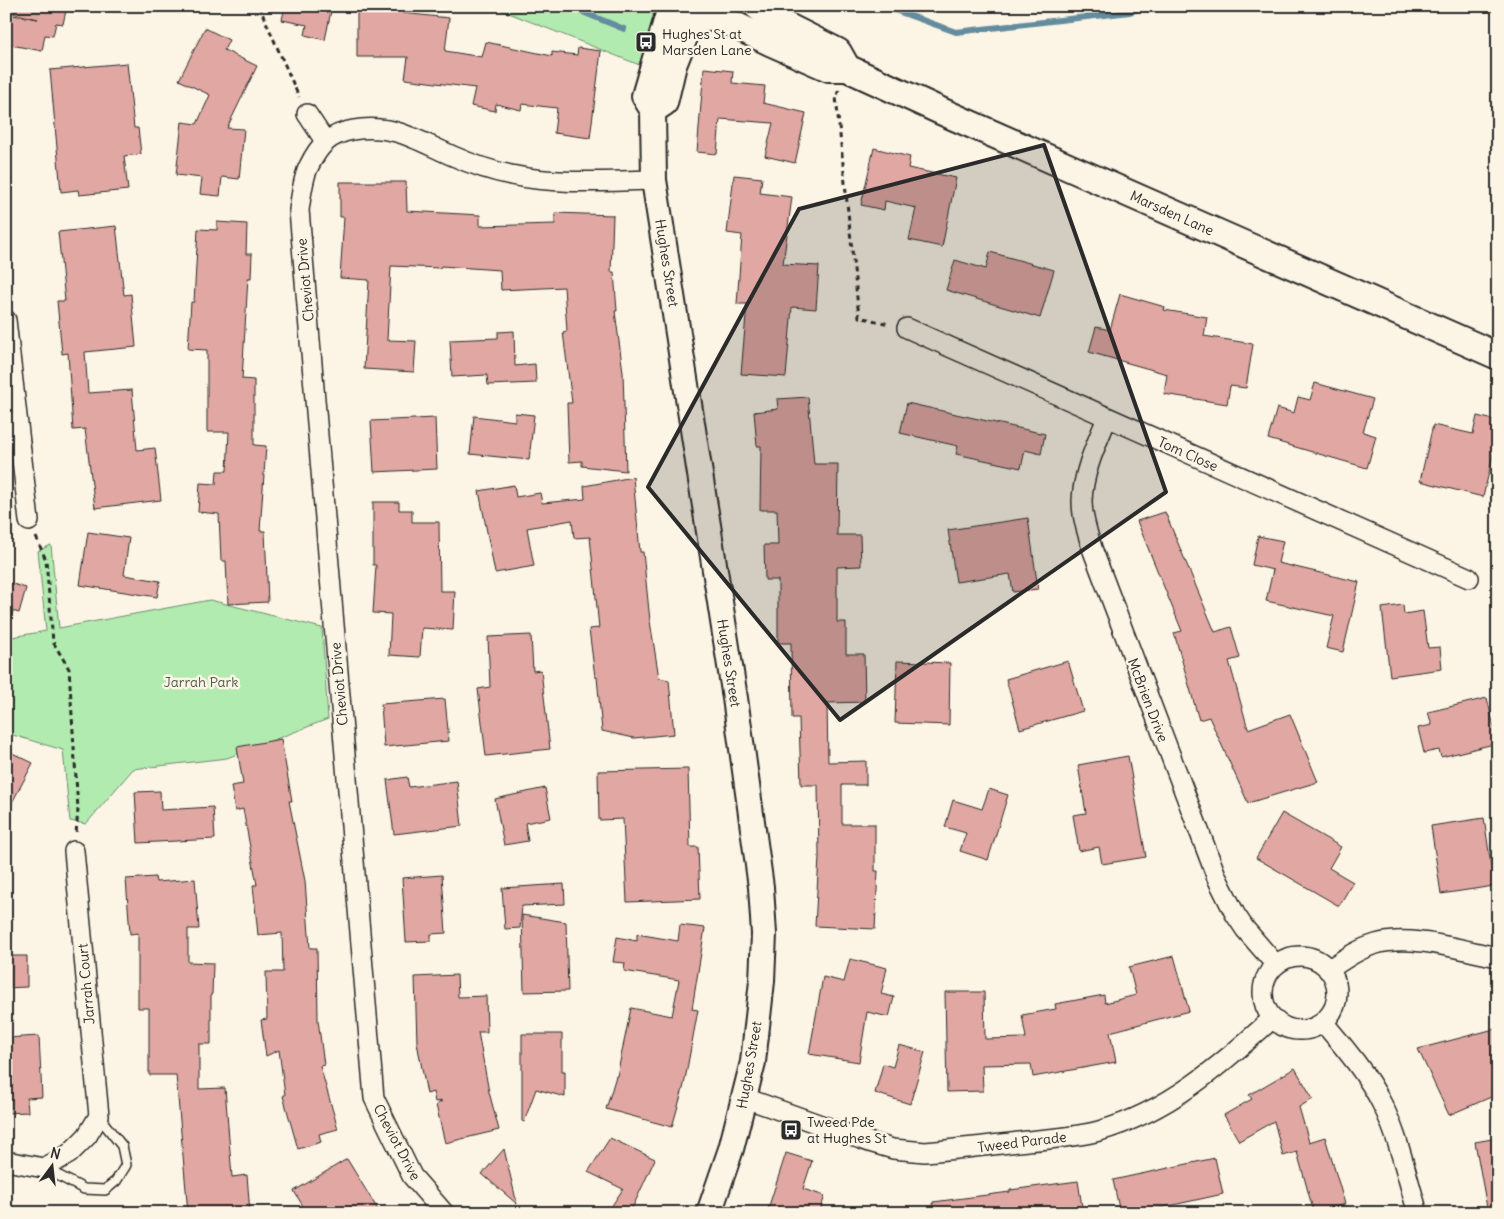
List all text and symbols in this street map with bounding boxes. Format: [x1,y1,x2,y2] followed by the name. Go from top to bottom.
[662,25,752,59] place label: Hughes St at Marsden Lane
[634,30,658,54] bus stop icon: Hughes St at Marsden Lane
[1127,187,1217,239] street label: Marsden Lane
[651,218,683,308] street label: Hughes Street
[292,238,318,322] street label: Cheviot Drive
[1155,433,1221,475] street label: Tom Close
[713,618,745,708] street label: Hughes Street
[326,642,352,726] street label: Cheviot Drive
[1124,656,1172,744] street label: McBrien Drive
[164,673,238,691] park label: Jarrah Park
[73,942,99,1025] street label: Jarrah Court
[732,1020,766,1110] street label: Hughes Street
[369,1101,425,1183] street label: Cheviot Drive
[807,1113,887,1147] place label: Tweed Pde at Hughes St
[779,1118,803,1142] bus stop icon: Tweed Pde at Hughes St
[977,1128,1067,1156] street label: Tweed Parade
[28,1142,78,1192] north arrow
[48,1143,62,1163] text: N

